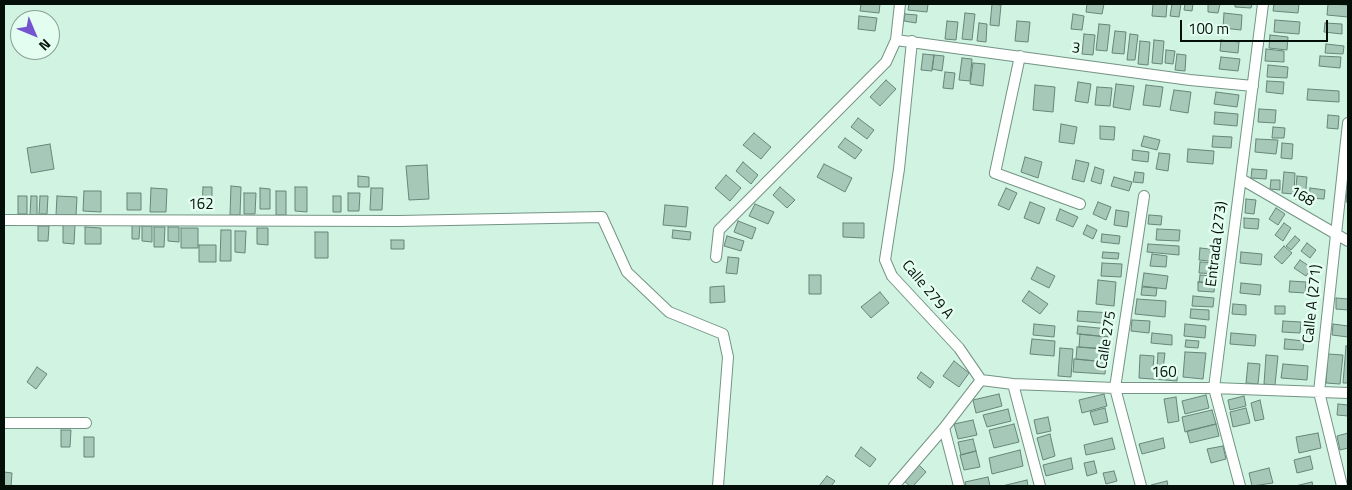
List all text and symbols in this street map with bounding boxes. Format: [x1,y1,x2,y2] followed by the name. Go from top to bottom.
[10,10,60,60] north arrow
[1182,10,1330,42] scale bar
[1188,17,1229,40] text: 100 m
[34,34,56,56] text: N
[1071,40,1081,58] street label: 3
[1287,183,1317,211] street label: 168
[188,196,214,214] street label: 162
[1203,200,1231,288] street label: Entrada (273)
[897,257,957,323] street label: Calle 279 A
[1300,264,1326,344] street label: Calle A (271)
[1094,310,1120,370] street label: Calle 275
[1151,364,1177,382] street label: 160

